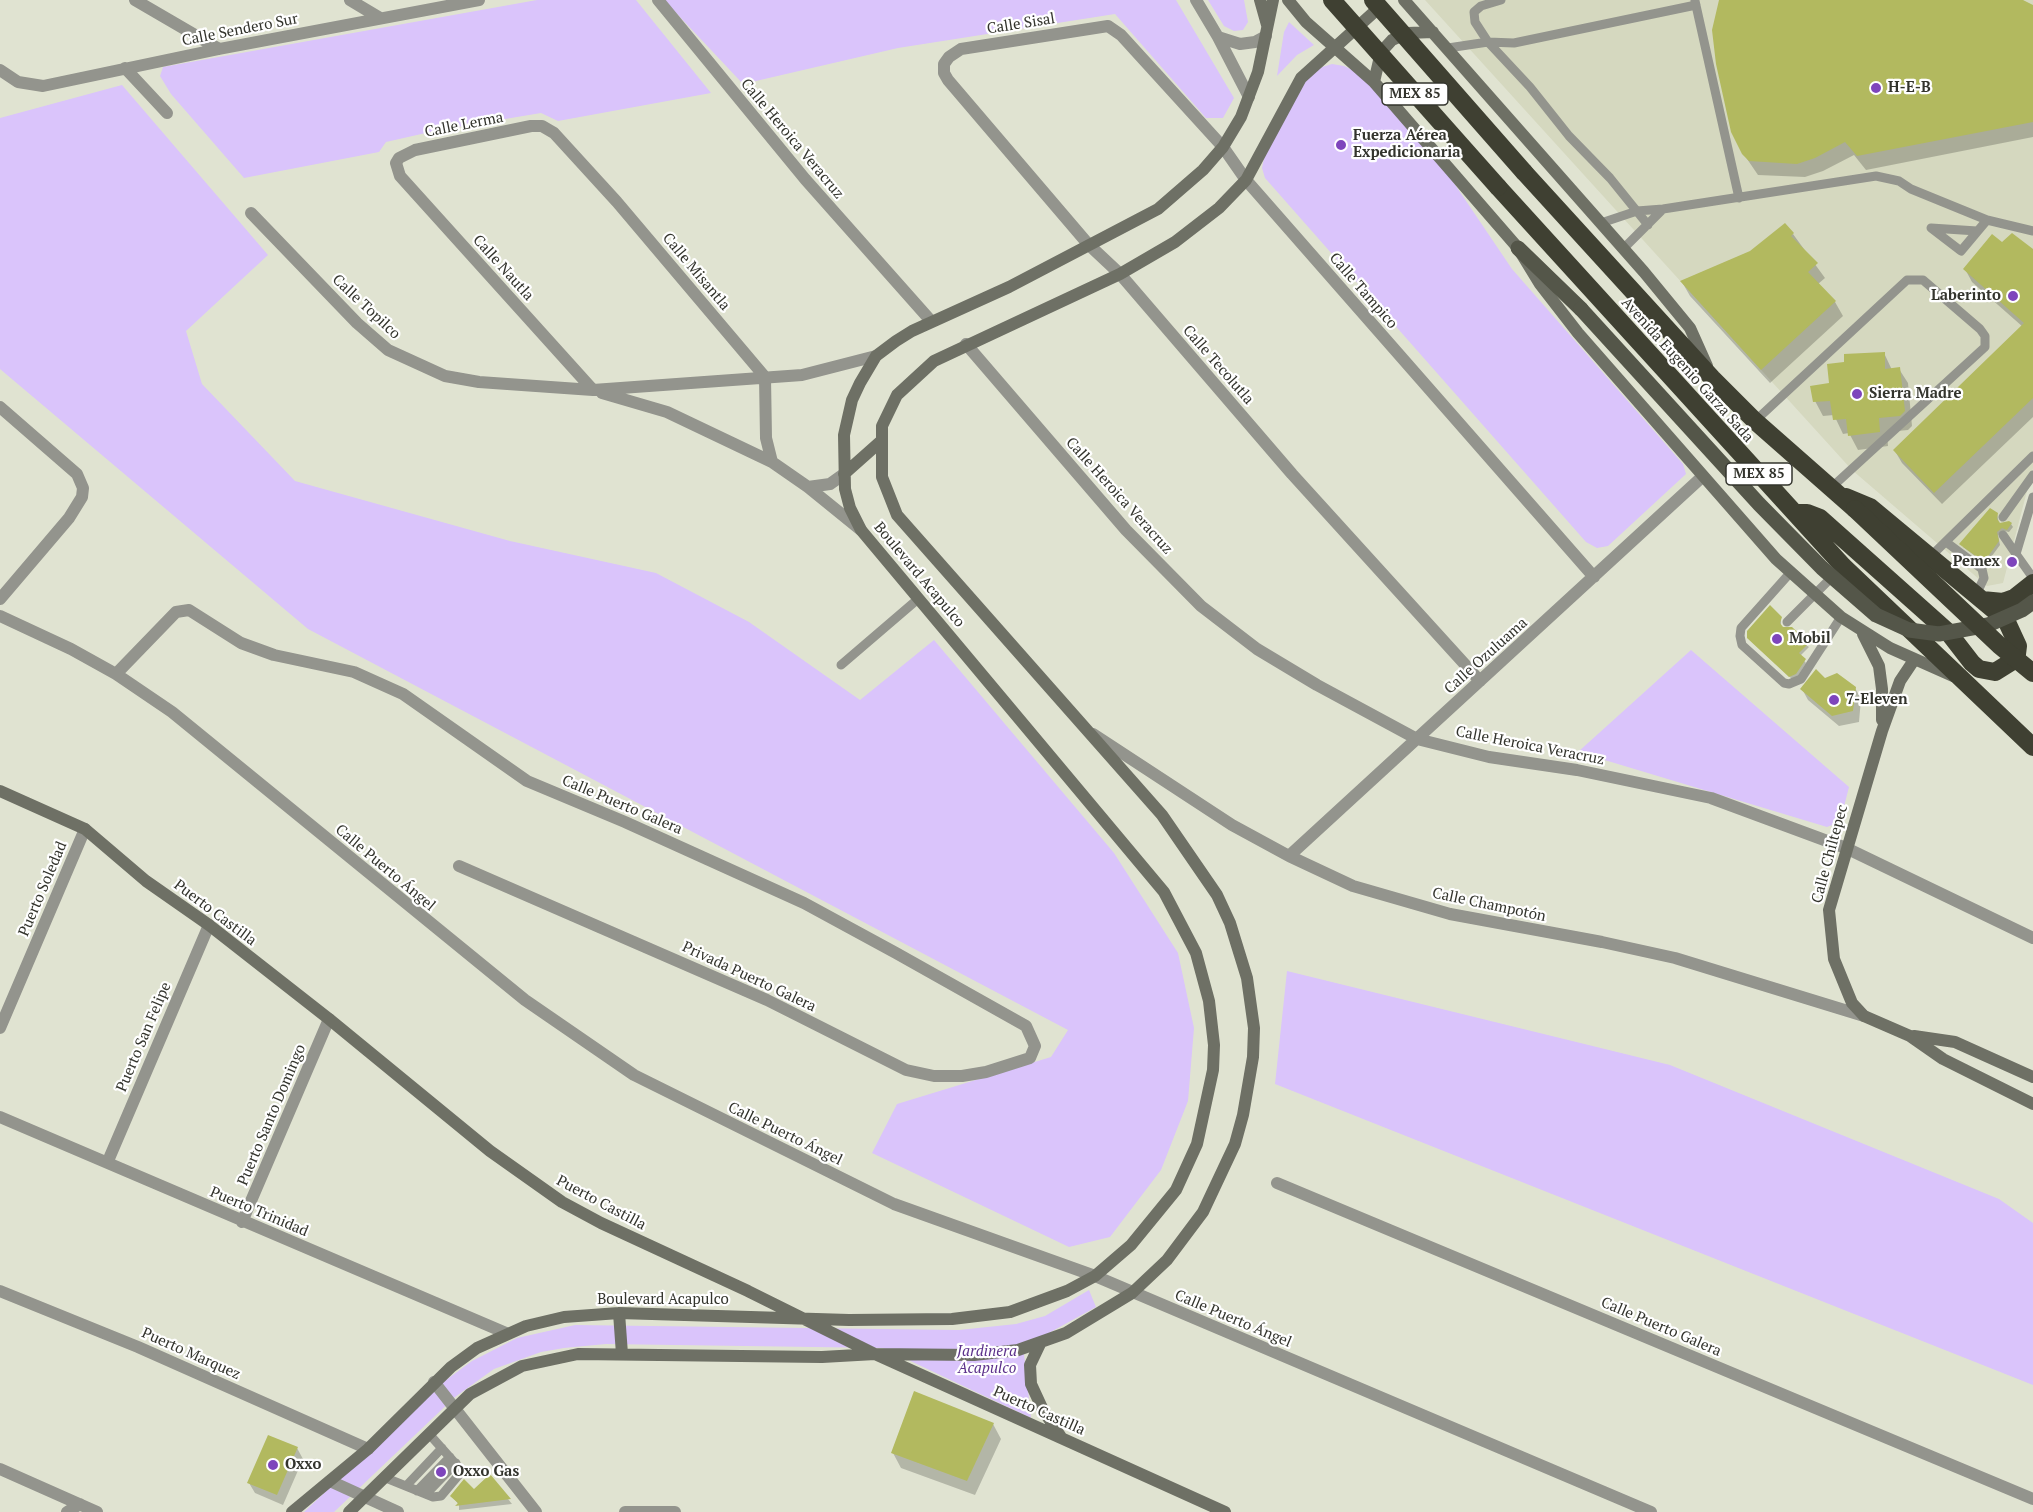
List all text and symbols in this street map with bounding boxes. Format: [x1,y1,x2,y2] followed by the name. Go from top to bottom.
[180,10,300,50] street label: Calle Sendero Sur
[986,10,1056,38] street label: Calle Sisal
[737,75,847,203] street label: Calle Heroica Veracruz
[1888,79,1931,97] place label: H-E-B
[1869,81,1883,95] marker: H-E-B
[1382,83,1448,105] road number: MEX 85
[423,109,505,141] street label: Calle Lerma
[1353,127,1461,162] place label: Fuerza Aérea Expedicionaria
[1334,138,1348,152] marker: Fuerza Aérea Expedicionaria
[658,230,734,314] street label: Calle Misantla
[469,231,537,305] street label: Calle Nautla
[1325,249,1401,333] street label: Calle Tampico
[328,271,404,343] street label: Calle Topilco
[1931,287,2001,305] place label: Laberinto
[2006,289,2020,303] marker: Laberinto
[1617,294,1757,446] street label: Avenida Eugenio Garza Sada
[1179,322,1257,408] street label: Calle Tecolutla
[1869,385,1962,403] place label: Sierra Madre
[1850,387,1864,401] marker: Sierra Madre
[1062,434,1176,558] street label: Calle Heroica Veracruz
[1726,463,1792,485] road number: MEX 85
[870,519,968,631] street label: Boulevard Acapulco
[1953,553,2000,571] place label: Pemex
[2005,555,2019,569] marker: Pemex
[1441,614,1531,698] street label: Calle Ozuluama
[1789,630,1831,648] place label: Mobil
[1770,632,1784,646] marker: Mobil
[1846,691,1908,709] place label: 7-Eleven
[1827,693,1841,707] marker: 7-Eleven
[1454,723,1606,769] street label: Calle Heroica Veracruz
[559,771,685,839] street label: Calle Puerto Galera
[1808,803,1852,905] street label: Calle Chiltepec
[331,821,439,915] street label: Calle Puerto Ángel
[15,839,71,939] street label: Puerto Soledad
[170,876,260,950] street label: Puerto Castilla
[1430,884,1548,926] street label: Calle Champotón
[679,938,819,1016] street label: Privada Puerto Galera
[113,980,175,1094] street label: Puerto San Felipe
[234,1042,310,1188] street label: Puerto Santo Domingo
[725,1099,845,1169] street label: Calle Puerto Ángel
[553,1172,649,1234] street label: Puerto Castilla
[207,1183,311,1241] street label: Puerto Trinidad
[1172,1286,1294,1352] street label: Calle Puerto Ángel
[597,1291,729,1309] street label: Boulevard Acapulco
[1598,1293,1724,1361] street label: Calle Puerto Galera
[139,1324,243,1384] street label: Puerto Marquez
[957,1343,1017,1378] park label: Jardinera Acapulco
[990,1383,1088,1439] street label: Puerto Castilla
[285,1456,321,1474] place label: Oxxo
[266,1458,280,1472] marker: Oxxo
[453,1463,519,1481] place label: Oxxo Gas
[434,1465,448,1479] marker: Oxxo Gas

